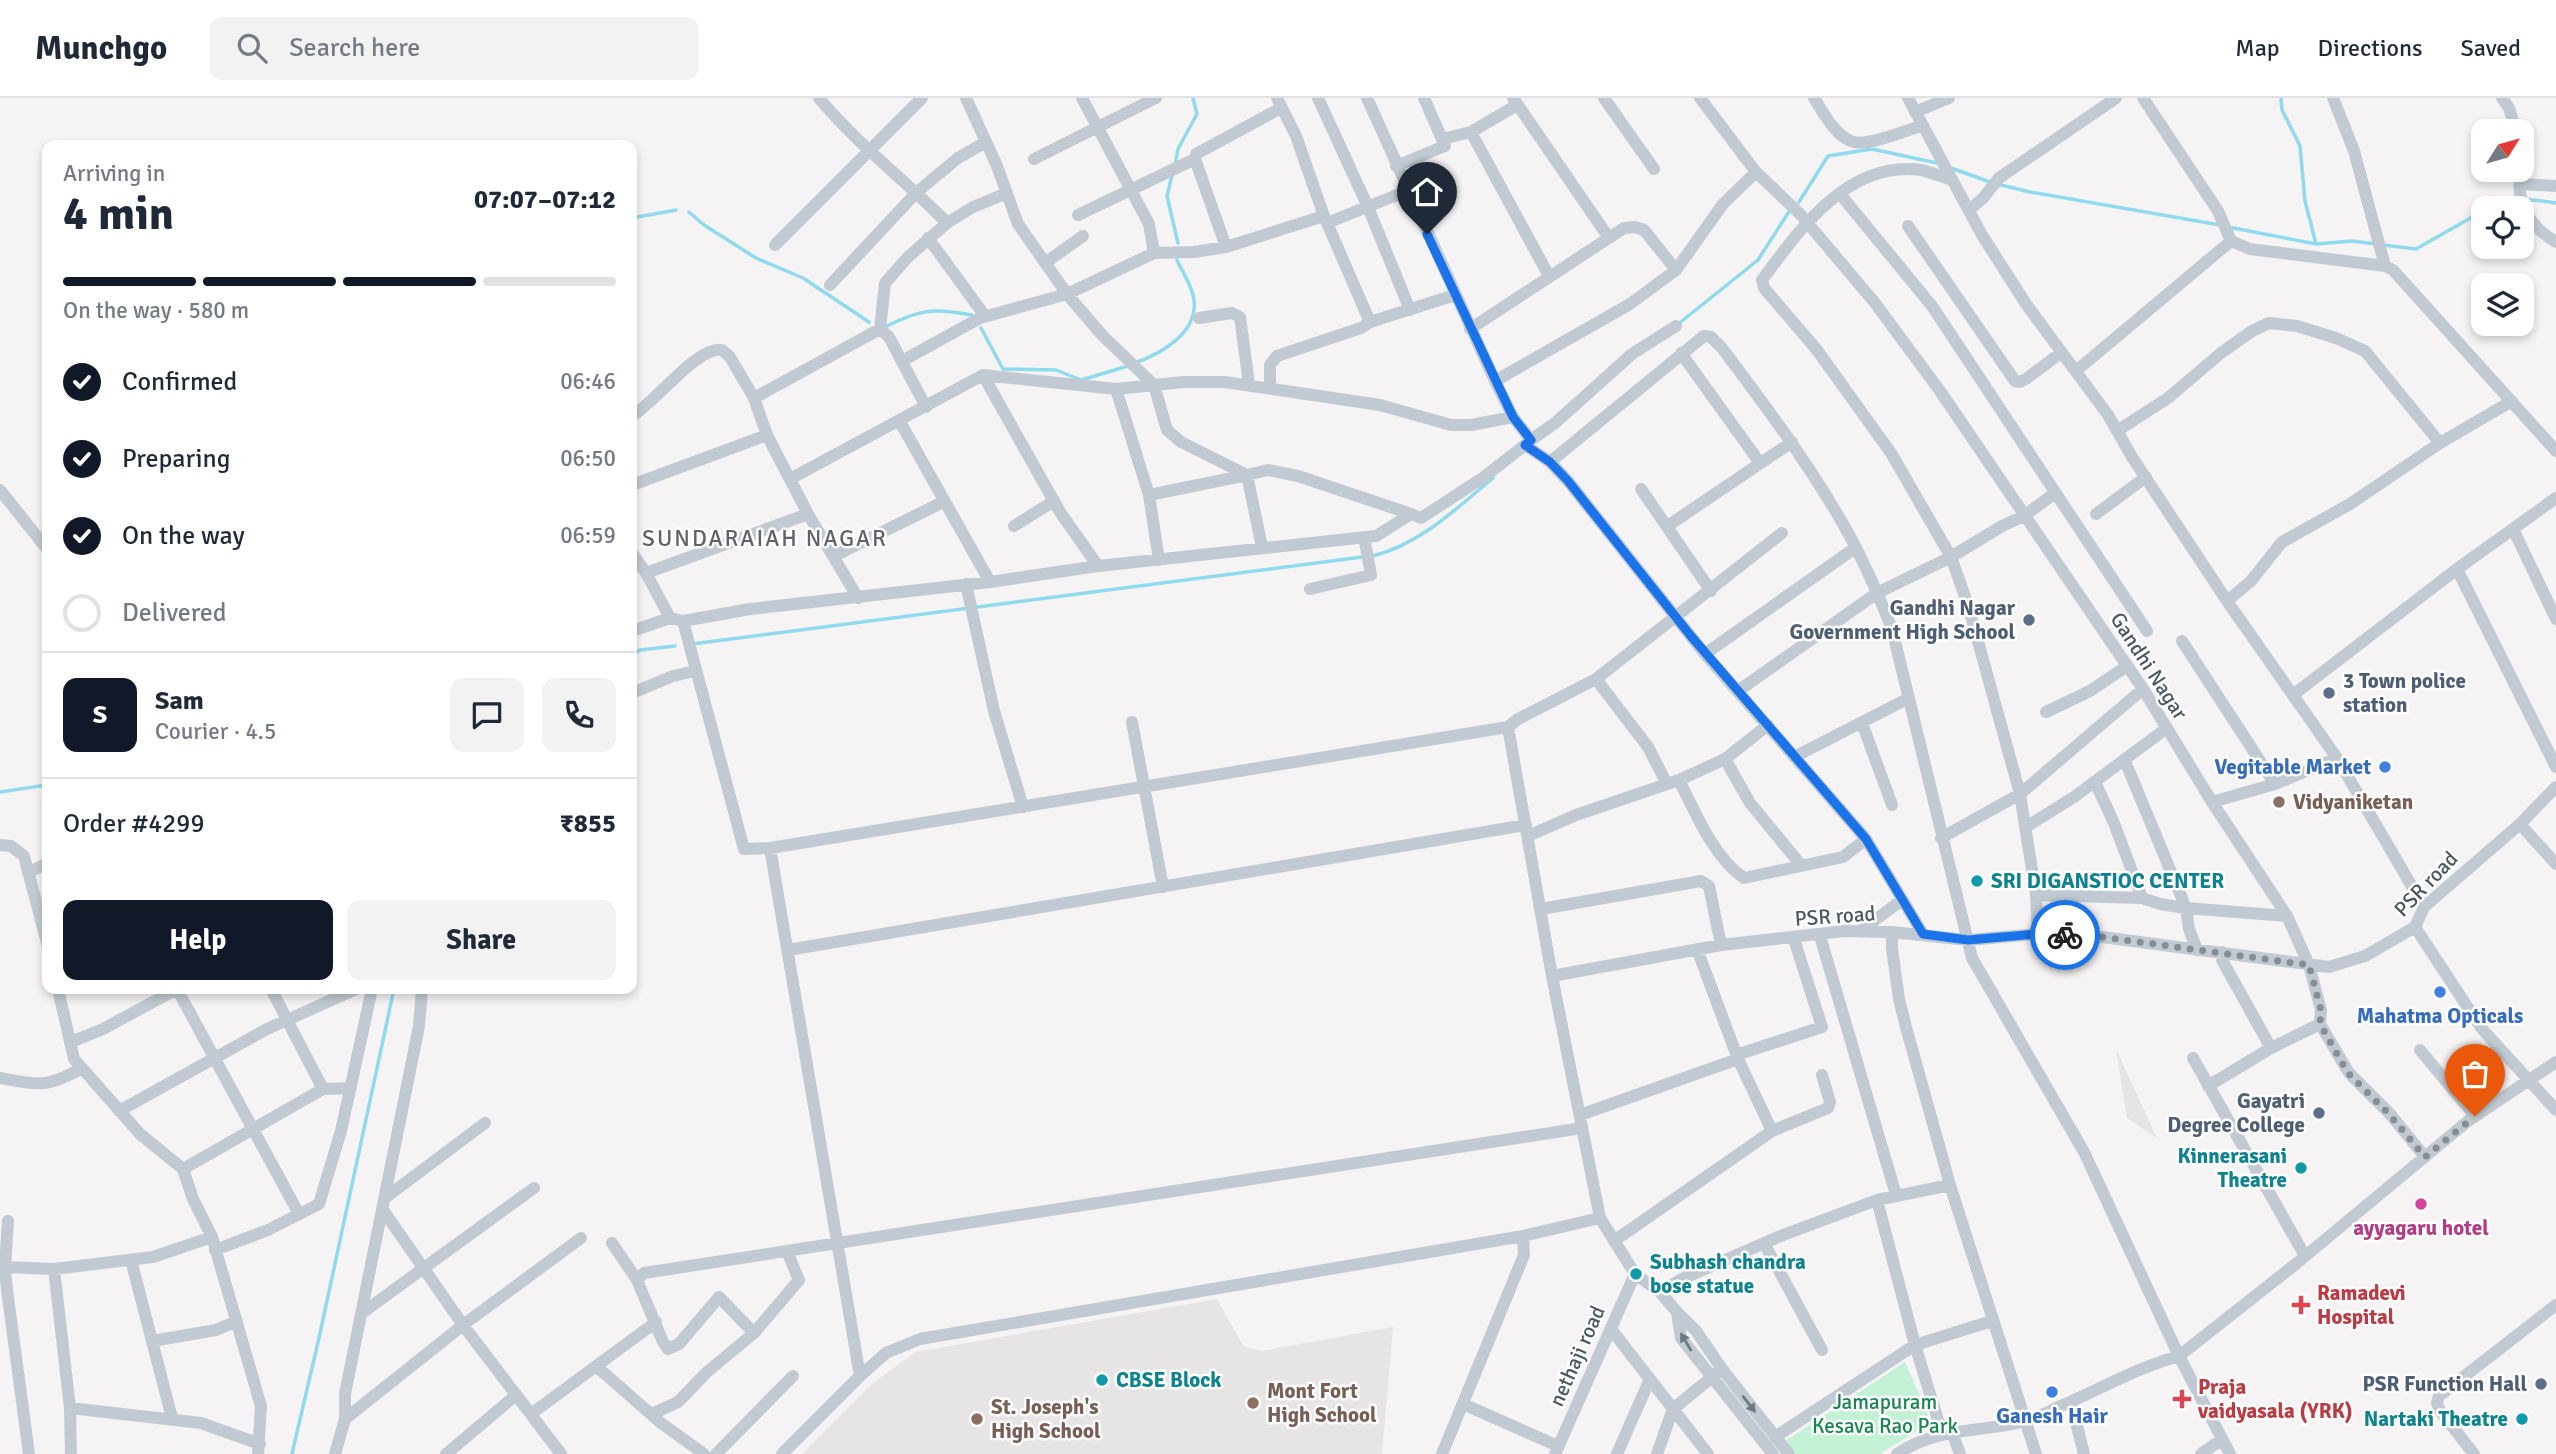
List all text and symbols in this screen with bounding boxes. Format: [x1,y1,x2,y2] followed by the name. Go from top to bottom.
[209,17,699,80] search box
[35,28,167,69] text: Munchgo
[233,29,271,67] icon: search
[289,32,420,64] text: Search here
[2235,33,2280,63] text: Map
[2318,33,2423,63] text: Directions
[2461,33,2521,63] text: Saved
[2471,119,2534,182] north arrow
[2471,119,2534,336] map controls
[63,159,165,188] text: Arriving in
[1397,162,1457,234] pin
[1408,173,1446,211] icon: home
[474,184,616,216] text: 07:07–07:12
[63,186,174,242] text: 4 min
[2471,196,2534,259] button: locate
[2471,273,2534,336] button: layers
[63,296,249,325] text: On the way · 580 m
[63,363,101,401] icon: check
[122,366,237,398] text: Confirmed
[560,367,616,396] text: 06:46
[63,440,101,478] icon: check
[122,443,230,475] text: Preparing
[560,444,616,473] text: 06:50
[63,517,101,555] icon: check
[122,520,245,552] text: On the way
[560,521,616,550] text: 06:59
[642,524,888,553] district label: SUNDARAIAH NAGAR
[1789,595,2016,645] place label: Gandhi Nagar Government High School
[122,597,227,629] text: Delivered
[2105,607,2193,725] street label: Gandhi Nagar
[2021,612,2037,628] marker: Gandhi Nagar Government High School
[2343,668,2466,718] place label: 3 Town police station
[450,678,524,752] button: chat
[542,678,616,752] button: phone
[155,685,204,717] text: Sam
[2321,685,2337,701] marker: 3 Town police station
[93,699,107,731] text: S
[155,717,276,746] text: Courier · 4.5
[2215,754,2371,780] place label: Vegitable Market
[2377,759,2393,775] marker: Vegitable Market
[2293,789,2413,815] place label: Vidyaniketan
[2271,794,2287,810] marker: Vidyaniketan
[63,808,204,840] text: Order #4299
[560,808,616,840] text: ₹855
[2389,846,2463,922] street label: PSR road
[1991,868,2224,894] place label: SRI DIGANSTIOC CENTER
[1969,873,1985,889] marker: SRI DIGANSTIOC CENTER
[63,900,333,980] button: Help
[347,900,616,980] button: Share
[1794,900,1876,932] street label: PSR road
[2030,900,2100,970] courier
[2046,916,2084,954] icon: bike
[2432,984,2448,1000] marker: Mahatma Opticals
[2357,1003,2523,1029] place label: Mahatma Opticals
[2445,1044,2505,1116] pin
[2456,1055,2494,1093] icon: bag
[2167,1088,2305,1138] place label: Gayatri Degree College
[2311,1105,2327,1121] marker: Gayatri Degree College
[2178,1143,2287,1193] place label: Kinnerasani Theatre
[2293,1160,2309,1176] marker: Kinnerasani Theatre
[2413,1196,2429,1212] marker: ayyagaru hotel
[2353,1215,2489,1241] place label: ayyagaru hotel
[1650,1249,1806,1299] place label: Subhash chandra bose statue
[1628,1266,1644,1282] marker: Subhash chandra bose statue
[2317,1280,2406,1330] place label: Ramadevi Hospital
[2291,1295,2311,1315] marker: Ramadevi Hospital
[1543,1302,1611,1410] street label: nethaji road
[1680,1332,1693,1352] one-way arrow
[1116,1367,1221,1393] place label: CBSE Block
[2363,1371,2527,1397] place label: PSR Function Hall
[1094,1372,1110,1388] marker: CBSE Block
[2197,1374,2353,1424] place label: Praja vaidyasala (YRK)
[2533,1376,2549,1392] marker: PSR Function Hall
[1267,1378,1377,1428] place label: Mont Fort High School
[2044,1384,2060,1400] marker: Ganesh Hair
[1812,1389,1958,1439] park label: Jamapuram Kesava Rao Park
[2172,1389,2192,1409] marker: Praja vaidyasala (YRK)
[991,1394,1101,1444] place label: St. Joseph's High School
[1245,1395,1261,1411] marker: Mont Fort High School
[1742,1395,1756,1413] one-way arrow
[1996,1403,2108,1429] place label: Ganesh Hair
[2364,1406,2508,1432] place label: Nartaki Theatre
[969,1411,985,1427] marker: St. Joseph's High School
[2514,1411,2530,1427] marker: Nartaki Theatre

